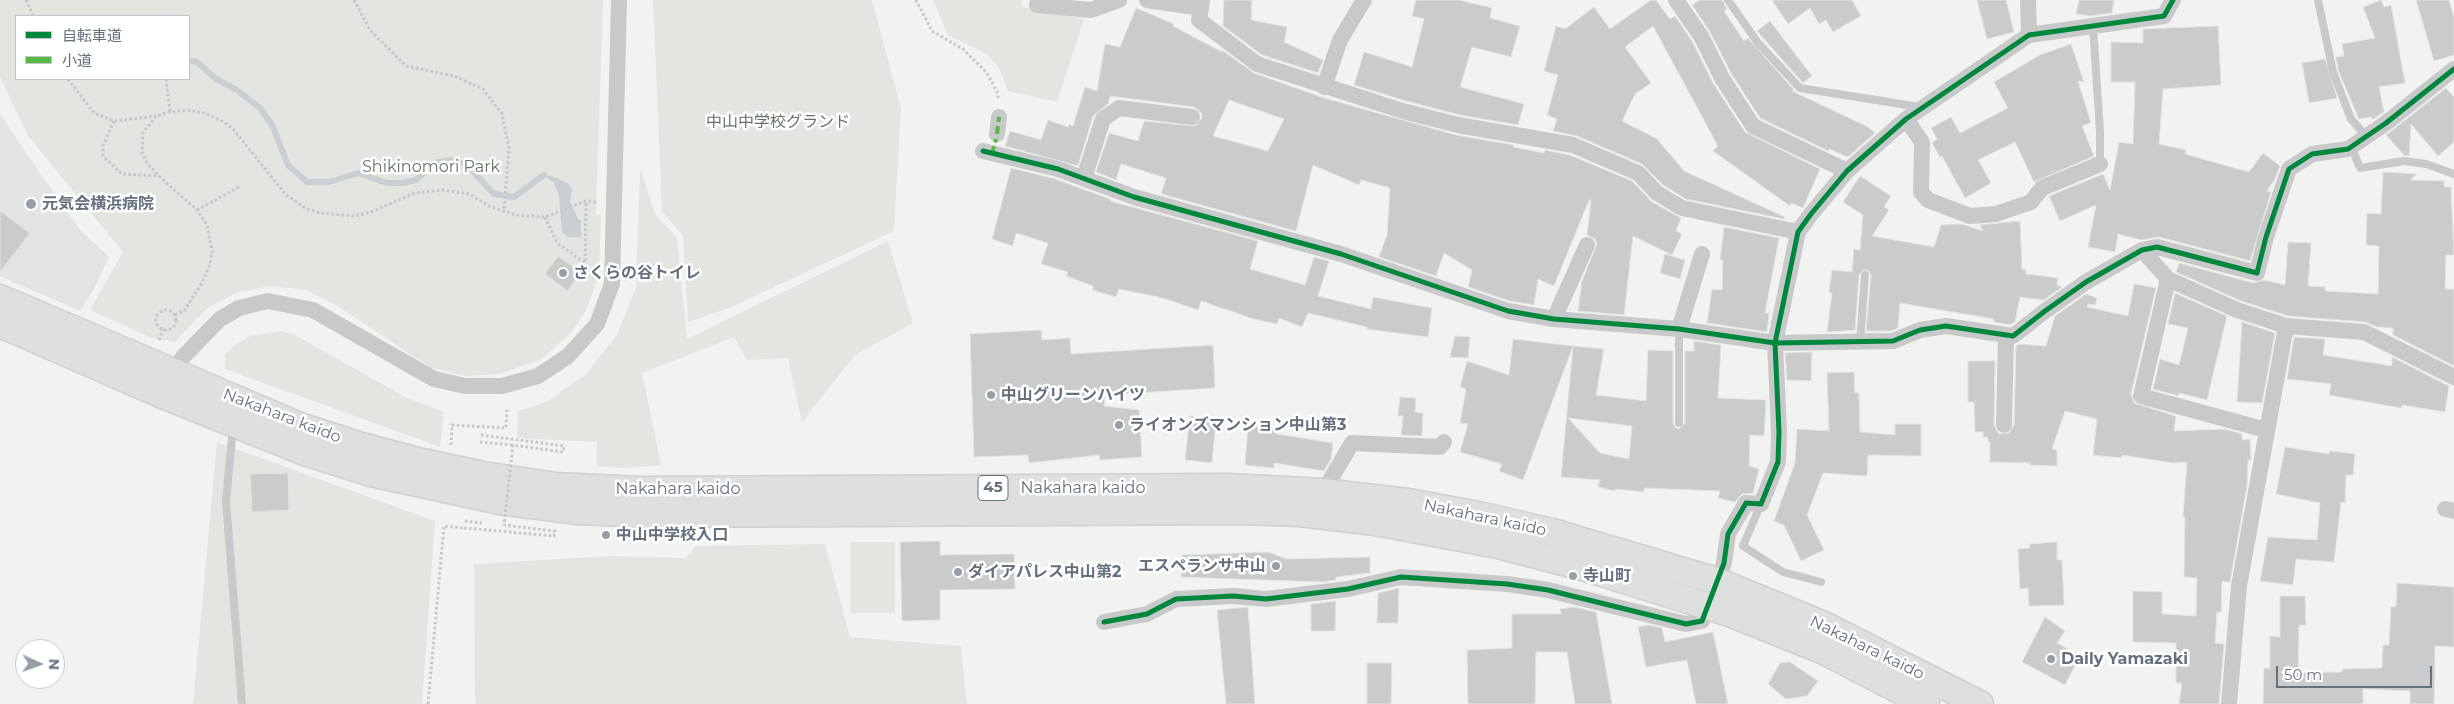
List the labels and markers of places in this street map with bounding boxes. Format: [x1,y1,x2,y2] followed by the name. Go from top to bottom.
[42,194,154,214] place label: 元気会横浜病院
[24,197,38,211] marker: 元気会横浜病院
[573,263,701,283] place label: さくらの谷トイレ
[557,267,569,279] marker: さくらの谷トイレ
[1001,385,1145,405] place label: 中山グリーンハイツ
[985,389,997,401] marker: 中山グリーンハイツ
[1129,415,1346,435] place label: ライオンズマンション中山第3
[1113,419,1125,431] marker: ライオンズマンション中山第3
[616,525,728,545] place label: 中山中学校入口
[600,529,612,541] marker: 中山中学校入口
[1138,556,1266,576] place label: エスペランサ中山
[1270,560,1282,572] marker: エスペランサ中山
[968,562,1121,582] place label: ダイアパレス中山第2
[952,566,964,578] marker: ダイアパレス中山第2
[1583,566,1631,586] place label: 寺山町
[1567,570,1579,582] marker: 寺山町
[2061,649,2188,669] place label: Daily Yamazaki
[2045,653,2057,665] marker: Daily Yamazaki

